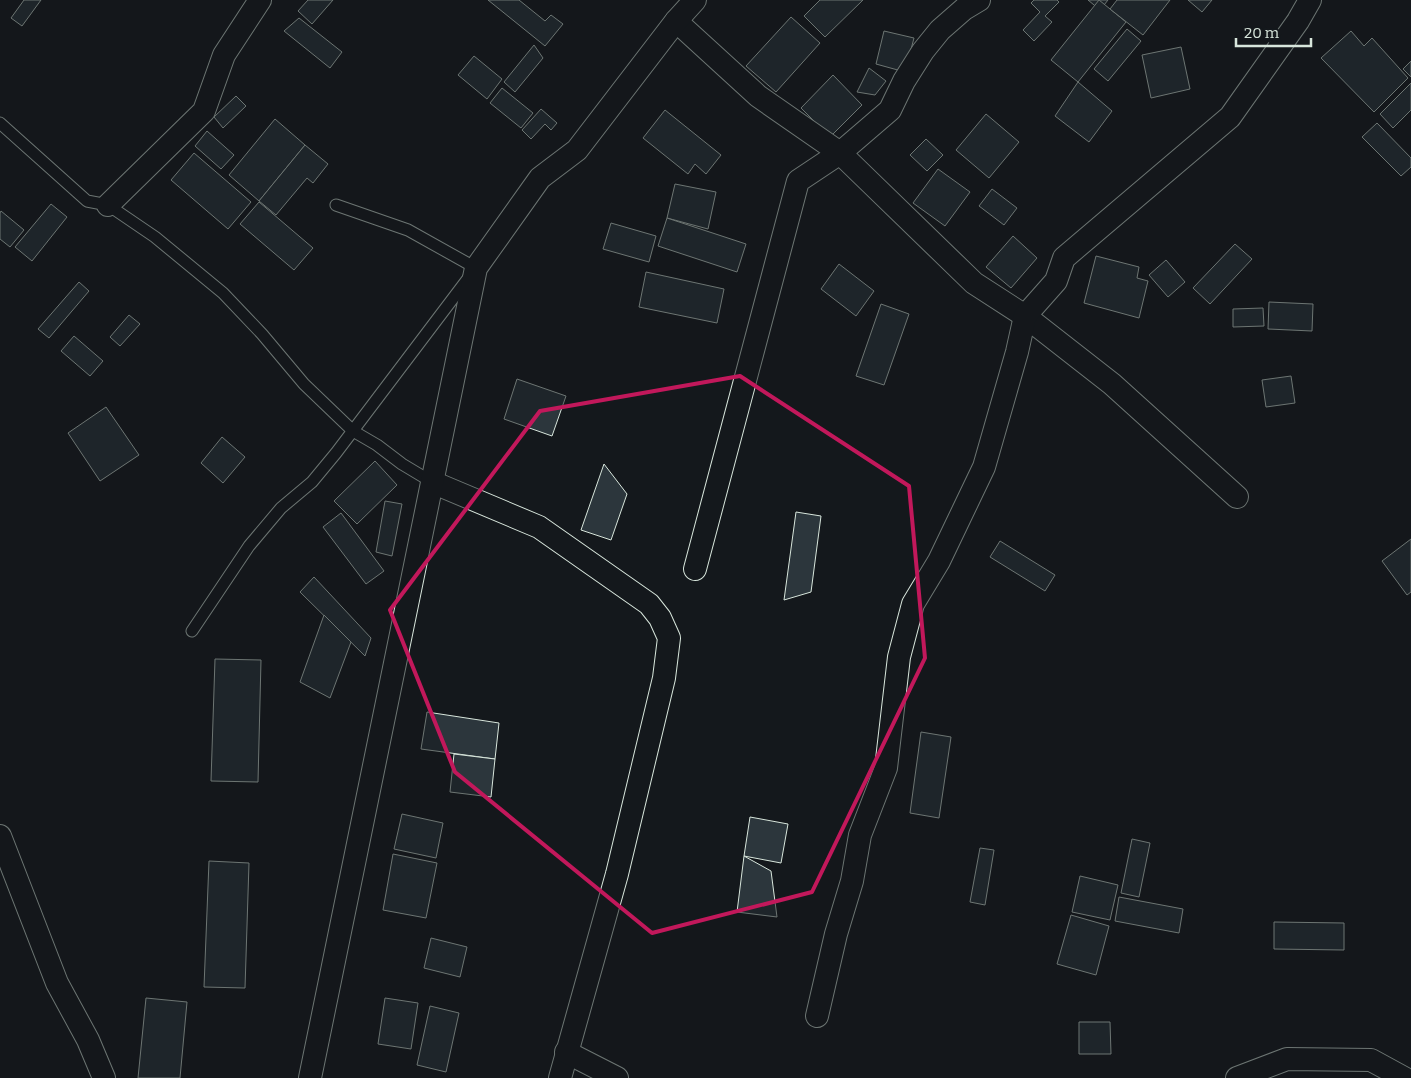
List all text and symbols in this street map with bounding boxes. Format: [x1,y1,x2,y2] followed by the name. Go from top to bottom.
[1236,15,1311,47] scale bar
[1244,24,1280,42] text: 20 m

